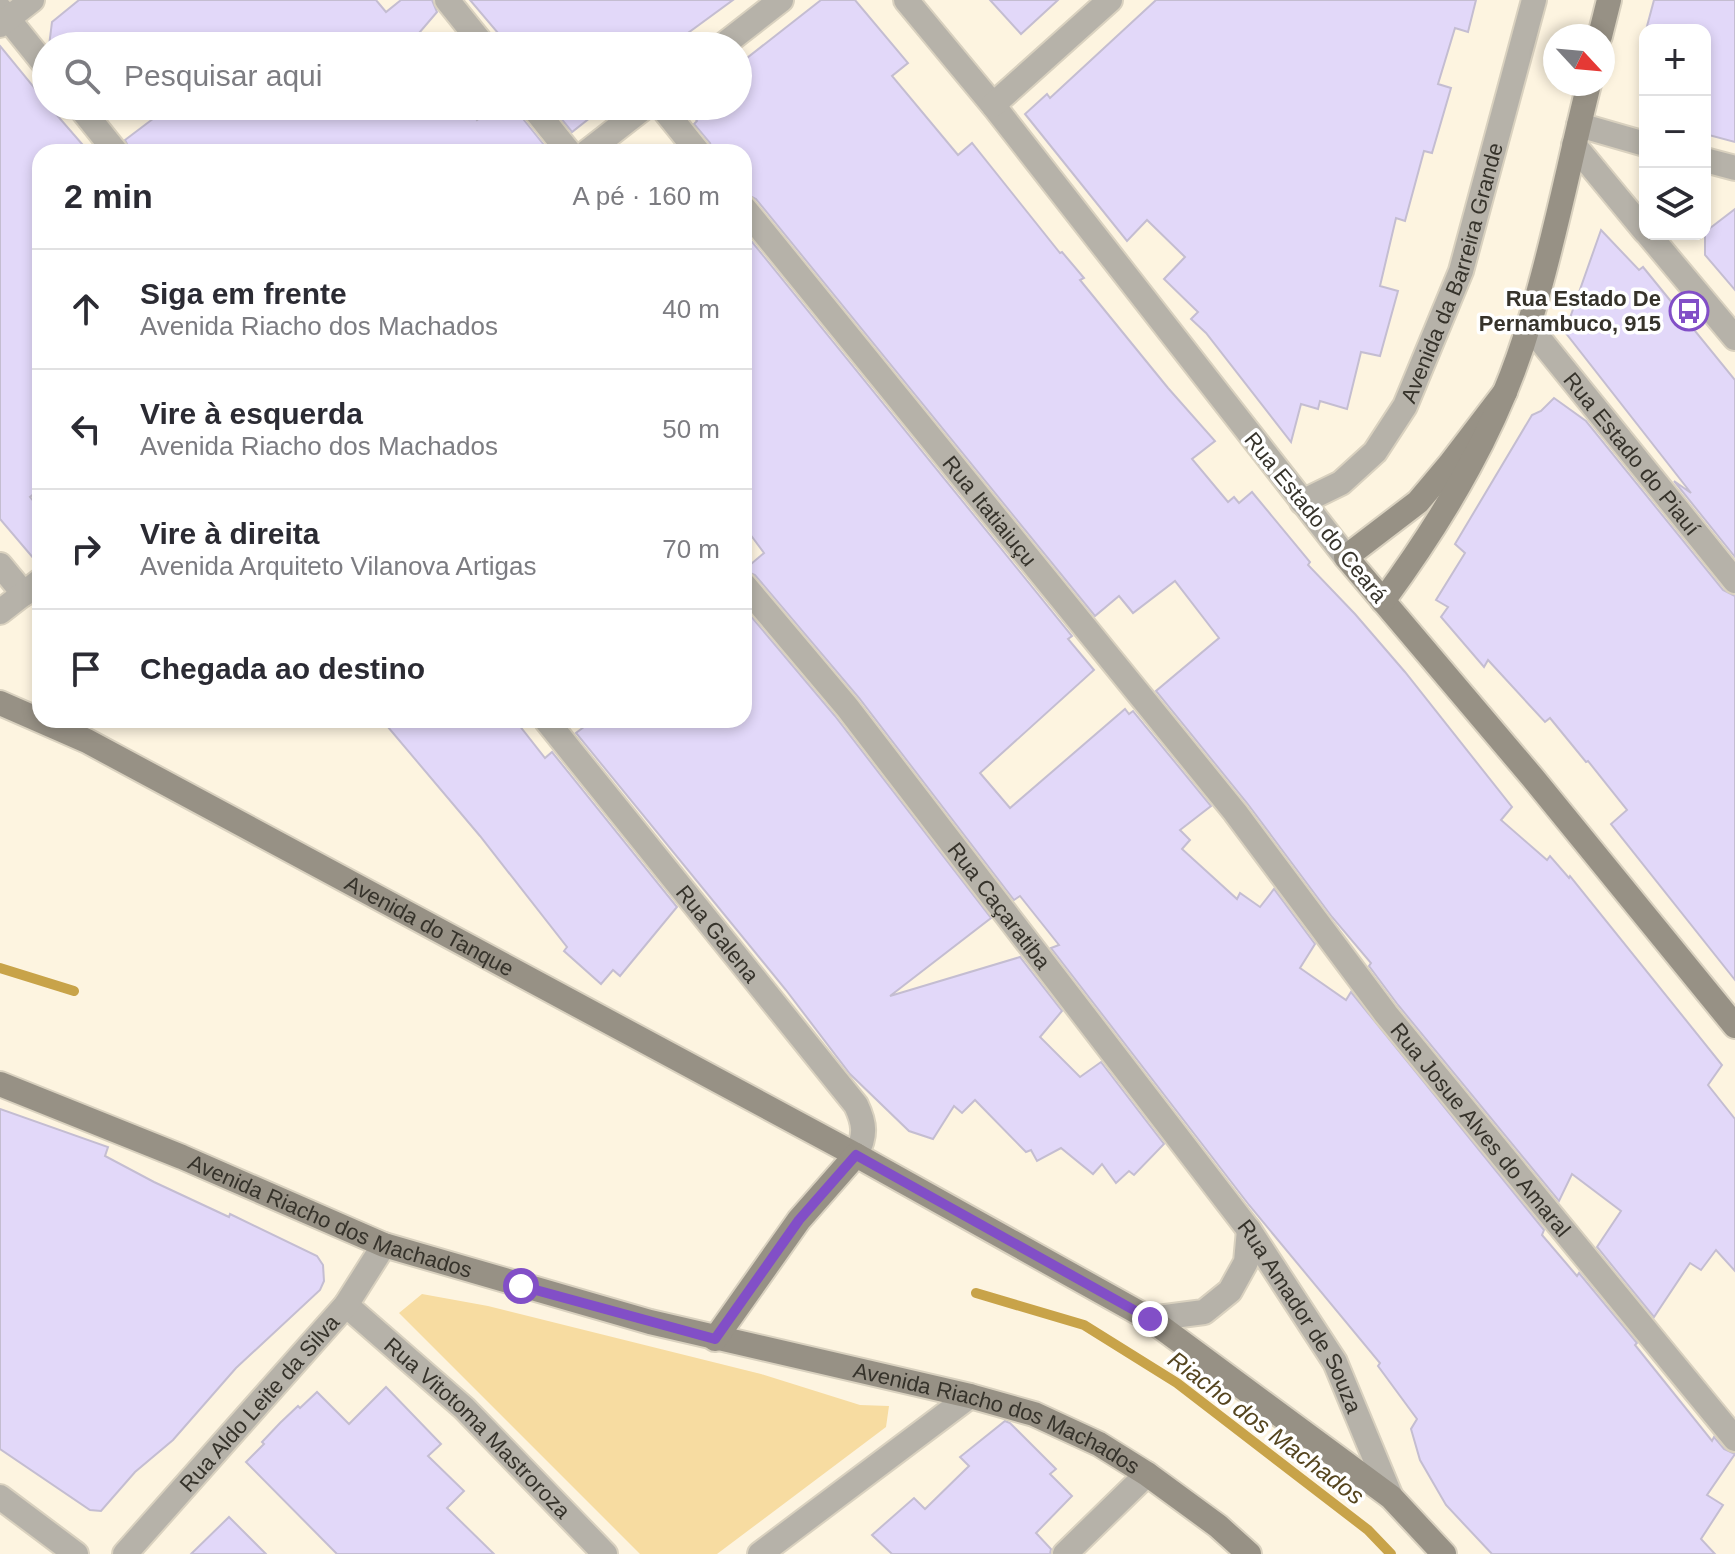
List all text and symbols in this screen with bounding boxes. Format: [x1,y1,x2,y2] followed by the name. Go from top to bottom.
[1543,24,1615,96] north arrow
[1639,24,1711,240] map controls
[1639,24,1711,96] button: +
[32,32,752,120] search box
[60,54,104,98] icon: search
[124,59,322,92] text: Pesquisar aqui
[1639,96,1711,168] button: −
[1396,140,1508,407] street label: Avenida da Barreira Grande
[1639,168,1711,240] button: layers
[64,177,153,215] text: 2 min
[573,181,720,211] text: A pé · 160 m
[140,277,347,310] text: Siga em frente
[1479,286,1661,336] place label: Rua Estado De Pernambuco, 915
[64,287,108,331] icon: ahead
[1668,290,1710,332] bus stop icon: Rua Estado De Pernambuco, 915
[662,294,720,324] text: 40 m
[140,311,498,341] text: Avenida Riacho dos Machados
[1558,367,1705,540] street label: Rua Estado do Piauí
[140,397,363,430] text: Vire à esquerda
[64,407,108,451] icon: left
[662,414,720,444] text: 50 m
[1239,427,1392,608] street label: Rua Estado do Ceará
[140,431,498,461] text: Avenida Riacho dos Machados
[937,451,1042,571] street label: Rua Itatiaiuçu
[140,517,320,550] text: Vire à direita
[64,527,108,571] icon: right
[662,534,720,564] text: 70 m
[140,551,537,581] text: Avenida Arquiteto Vilanova Artigas
[64,647,108,691] icon: arrive
[140,652,425,685] text: Chegada ao destino
[943,838,1056,975] street label: Rua Caçaratiba
[341,870,518,981] street label: Avenida do Tanque
[671,880,765,988] street label: Rua Galena
[1385,1018,1576,1242] street label: Rua Josue Alves do Amaral
[184,1149,475,1283] street label: Avenida Riacho dos Machados
[1233,1215,1367,1417] street label: Rua Amador de Souza
[503,1268,539,1304] route start
[1132,1301,1168,1337] route end
[175,1309,345,1497] street label: Rua Aldo Leite da Silva
[379,1332,576,1524] street label: Rua Vitotoma Mastroroza
[1163,1345,1369,1510] water label: Riacho dos Machados
[851,1357,1144,1479] street label: Avenida Riacho dos Machados

